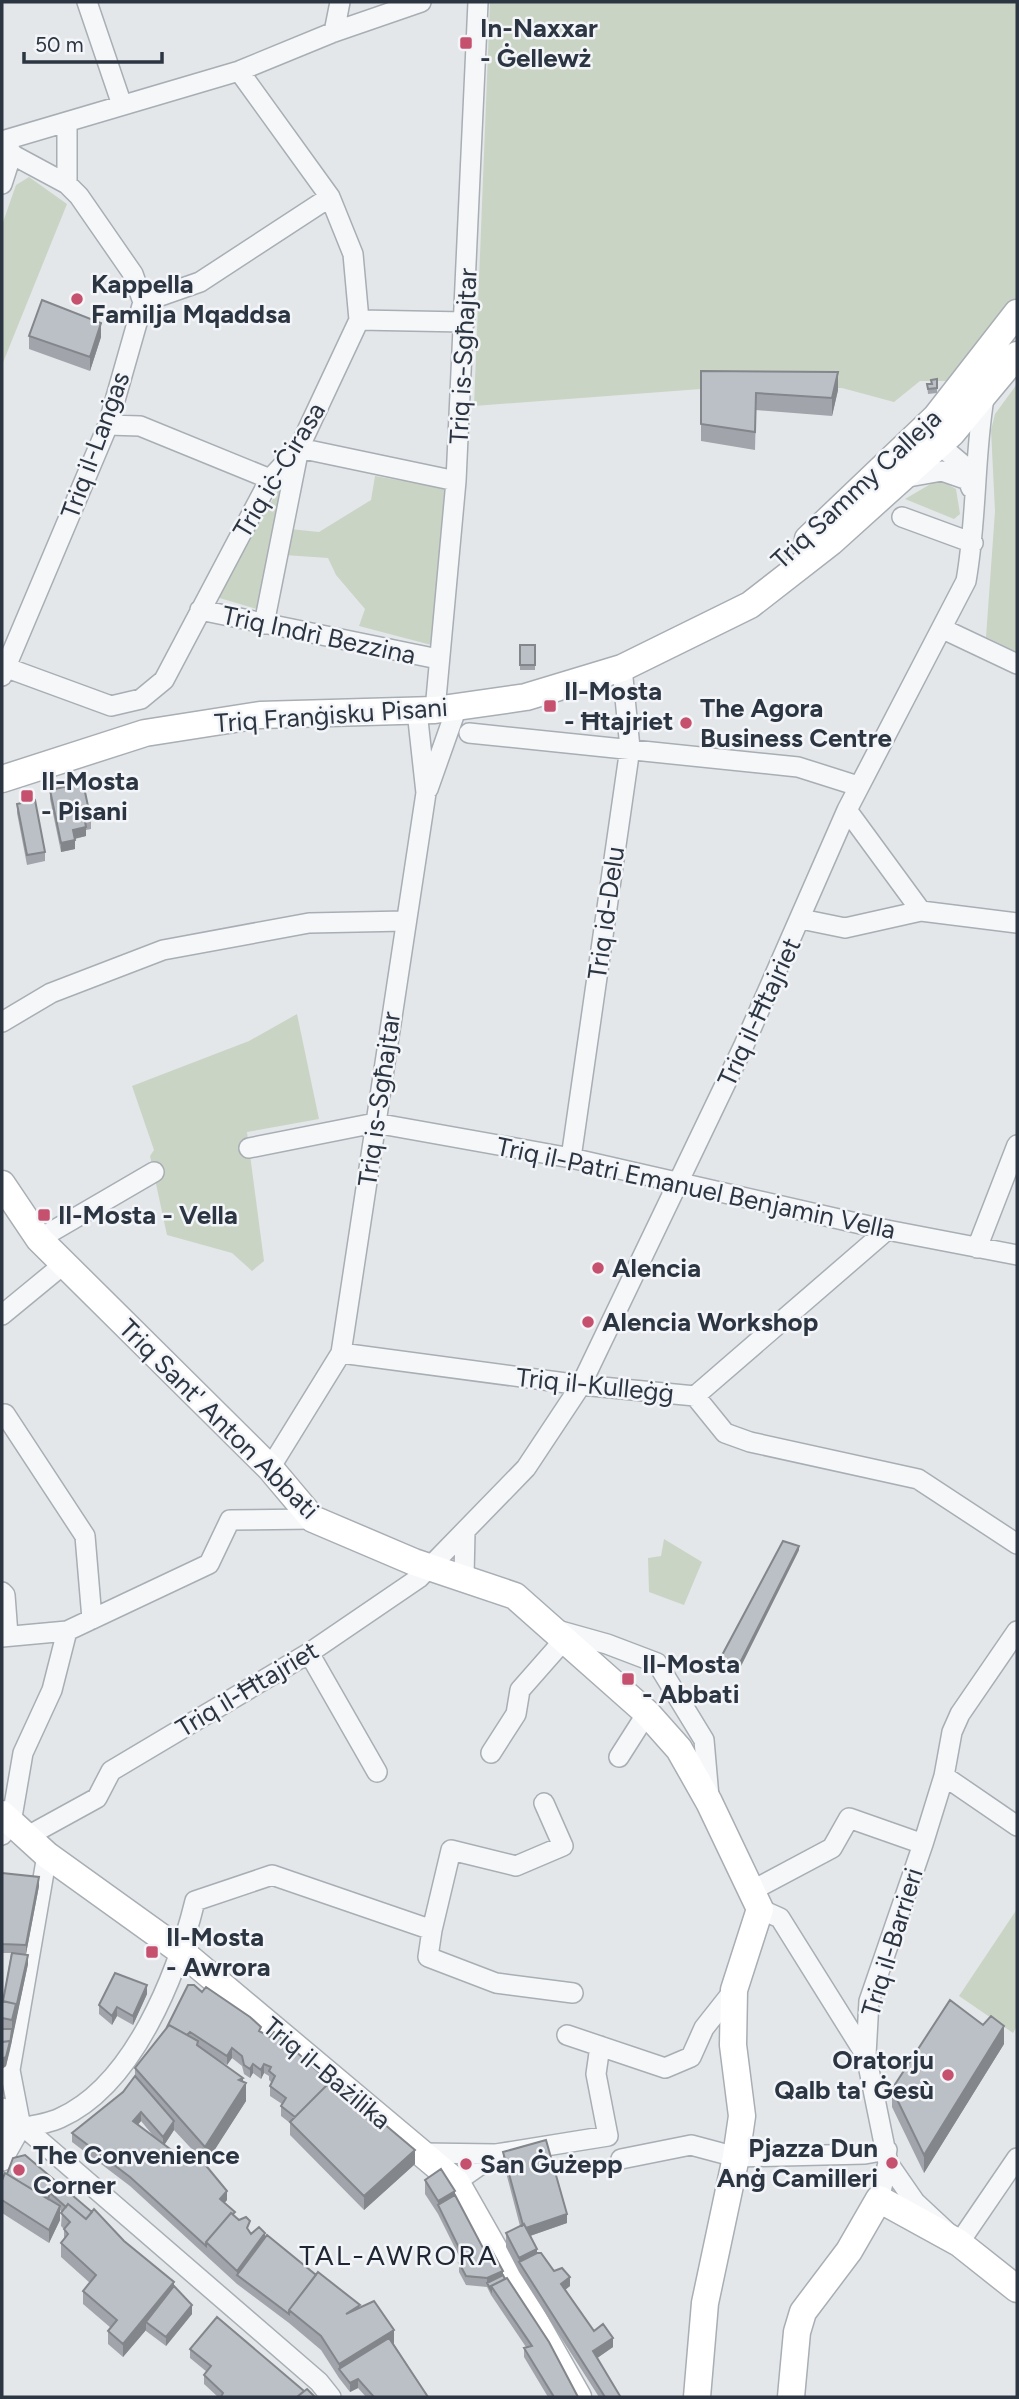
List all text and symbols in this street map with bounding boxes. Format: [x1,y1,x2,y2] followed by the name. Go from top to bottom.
[480,12,598,74] place label: In-Naxxar - Ġellewż
[24,21,163,65] scale bar
[35,32,84,57] text: 50 m
[458,35,474,51] marker: In-Naxxar - Ġellewż
[442,267,484,445] street label: Triq is-Sgħajtar
[91,268,291,330] place label: Kappella Familja Mqaddsa
[69,291,85,307] marker: Kappella Familja Mqaddsa
[54,367,136,523] street label: Triq il-Lanġas
[226,396,332,544] street label: Triq iċ-Ċirasa
[764,402,948,576] street label: Triq Sammy Calleja
[219,599,419,671] street label: Triq Indrì Bezzina
[564,675,673,737] place label: Il-Mosta - Ħtajriet
[213,691,449,739] street label: Triq Franġisku Pisani
[700,692,892,754] place label: The Agora Business Centre
[542,698,558,714] marker: Il-Mosta - Ħtajriet
[678,715,694,731] marker: The Agora Business Centre
[41,765,139,827] place label: Il-Mosta - Pisani
[19,788,35,804] marker: Il-Mosta - Pisani
[581,845,631,981] street label: Triq id-Delu
[711,932,807,1091] street label: Triq il-Ħtajriet
[351,1009,407,1188] street label: Triq is-Sgħajtar
[494,1130,898,1246] street label: Triq il-Patri Emanuel Benjamin Vella
[58,1199,238,1231] place label: Il-Mosta - Vella
[36,1207,52,1223] marker: Il-Mosta - Vella
[612,1252,701,1284] place label: Alencia
[590,1260,606,1276] marker: Alencia
[602,1306,818,1338] place label: Alencia Workshop
[112,1312,326,1526] street label: Triq Sant' Anton Abbati
[580,1314,596,1330] marker: Alencia Workshop
[515,1361,675,1409] street label: Triq il-Kulleġġ
[170,1634,324,1744] street label: Triq il-Ħtajriet
[642,1648,740,1710] place label: Il-Mosta - Abbati
[620,1671,636,1687] marker: Il-Mosta - Abbati
[854,1864,930,2020] street label: Triq il-Barrieri
[166,1921,271,1983] place label: Il-Mosta - Awrora
[144,1944,160,1960] marker: Il-Mosta - Awrora
[256,2010,398,2136] street label: Triq il-Bażilika
[774,2044,934,2106] place label: Oratorju Qalb ta' Ġesù
[940,2067,956,2083] marker: Oratorju Qalb ta' Ġesù
[717,2132,878,2194] place label: Pjazza Dun Anġ Camilleri
[33,2139,240,2201] place label: The Convenience Corner
[480,2148,623,2180] place label: San Ġużepp
[884,2155,900,2171] marker: Pjazza Dun Anġ Camilleri
[458,2156,474,2172] marker: San Ġużepp
[11,2162,27,2178] marker: The Convenience Corner
[299,2238,499,2272] district label: TAL-AWRORA

